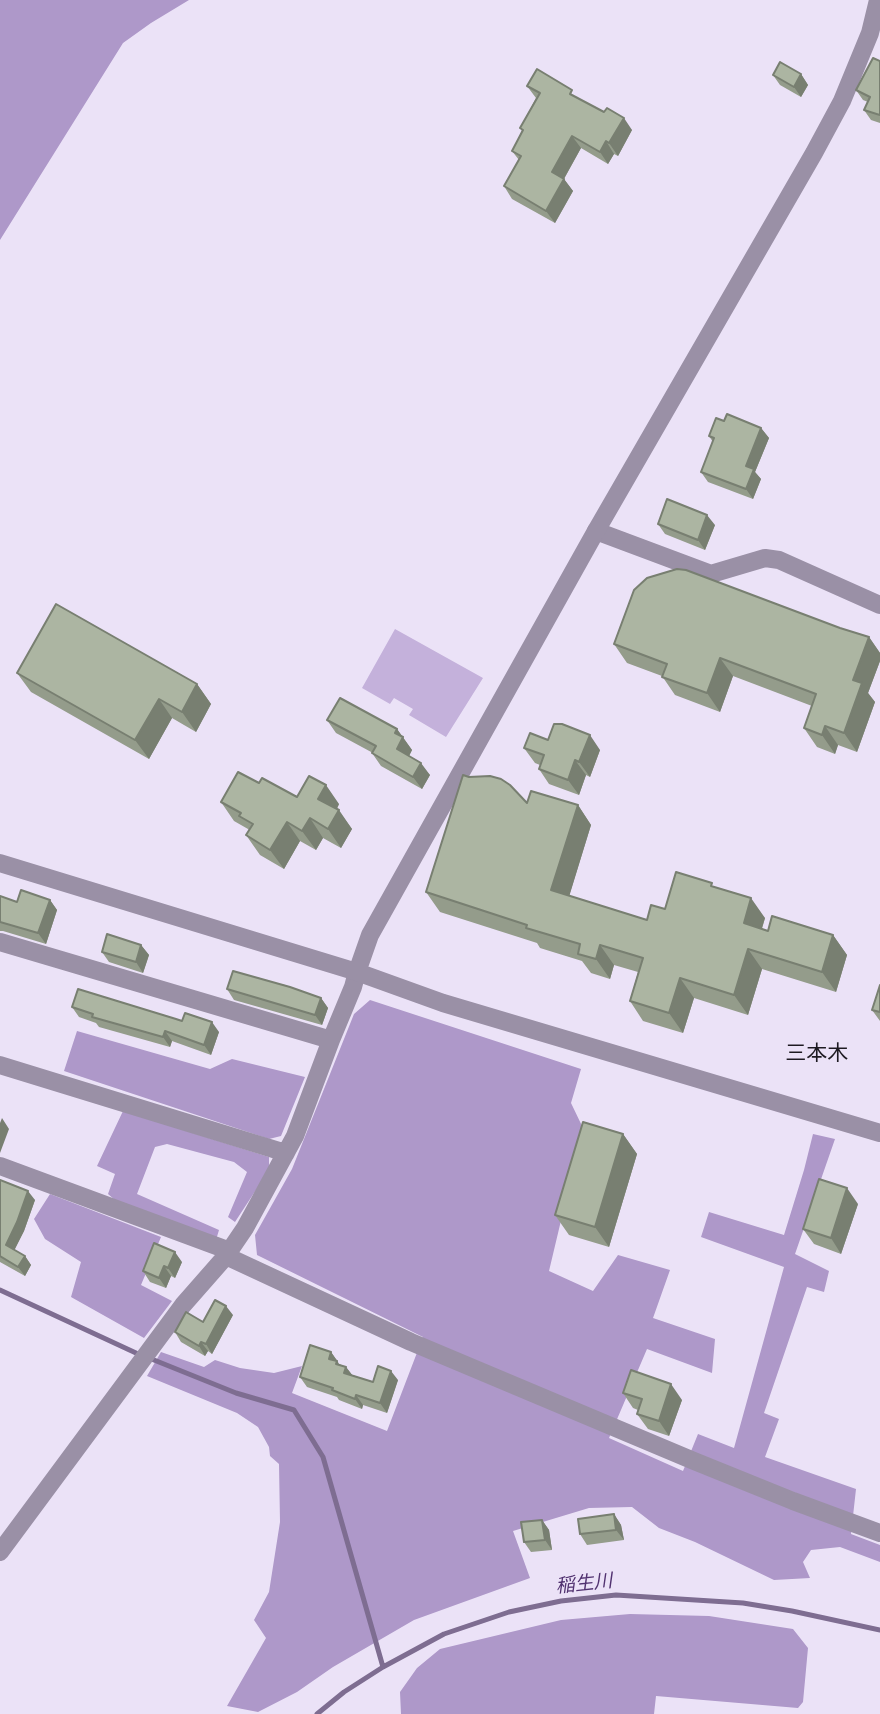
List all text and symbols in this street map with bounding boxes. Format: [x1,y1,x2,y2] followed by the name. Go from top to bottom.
[786,1041,848,1067] district label: 三本木
[554,1570,614,1598] water label: 稲生川

